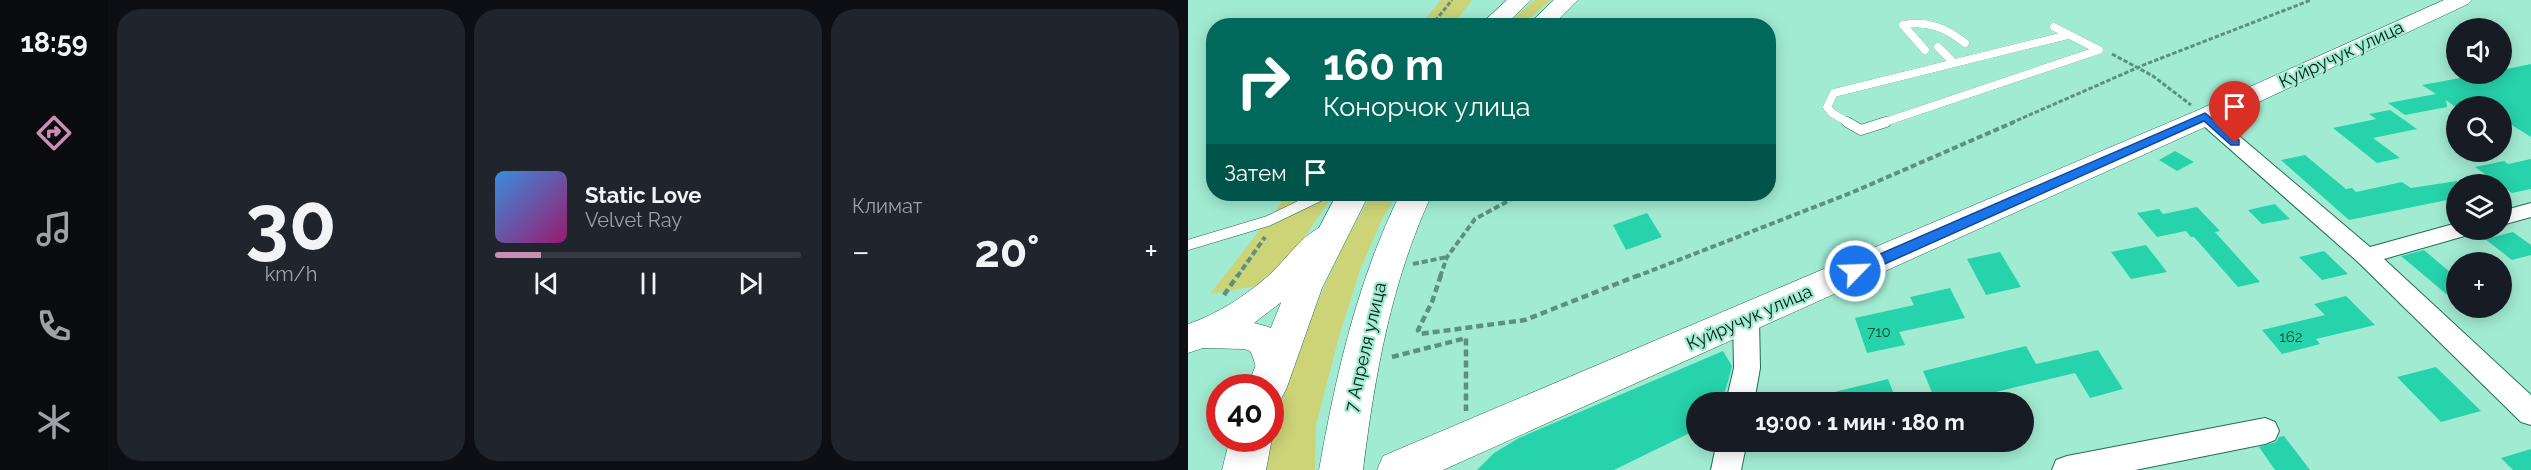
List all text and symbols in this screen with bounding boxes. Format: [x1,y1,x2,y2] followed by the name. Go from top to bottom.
[2275,16,2407,92] street label: Куйручук улица
[2446,18,2512,318] map controls
[2446,18,2512,84] button: sound
[20,27,88,58] text: 18:59
[1323,41,1444,90] text: 160 m
[1224,42,1302,120] icon: right
[2209,81,2260,143] pin
[2218,90,2251,123] icon: arrive
[1323,91,1530,122] text: Конорчок улица
[2446,96,2512,162] button: search
[33,112,75,154] icon: directions
[1299,156,1332,189] icon: arrive
[1224,160,1287,186] text: Затем
[2446,174,2512,240] button: layers
[245,177,337,268] text: 30
[585,182,702,208] text: Static Love
[852,194,922,218] text: Климат
[33,208,75,250] icon: music
[585,208,682,232] text: Velvet Ray
[974,225,1040,278] text: 20°
[852,232,870,271] text: −
[1144,232,1158,271] text: +
[1823,239,1887,303] position arrow
[2446,252,2512,318] button: +
[265,262,317,286] text: km/h
[530,267,563,300] icon: previous
[632,267,665,300] icon: pause
[734,267,767,300] icon: next
[1340,280,1390,414] street label: 7 Апреля улица
[1683,280,1815,354] street label: Куйручук улица
[33,305,75,347] icon: phone
[1867,323,1891,341] house number: 710
[2279,328,2303,346] house number: 162
[1206,374,1284,452] speed limit sign: 40
[33,401,75,443] icon: climate
[1755,409,1965,435] text: 19:00 · 1 мин · 180 m

